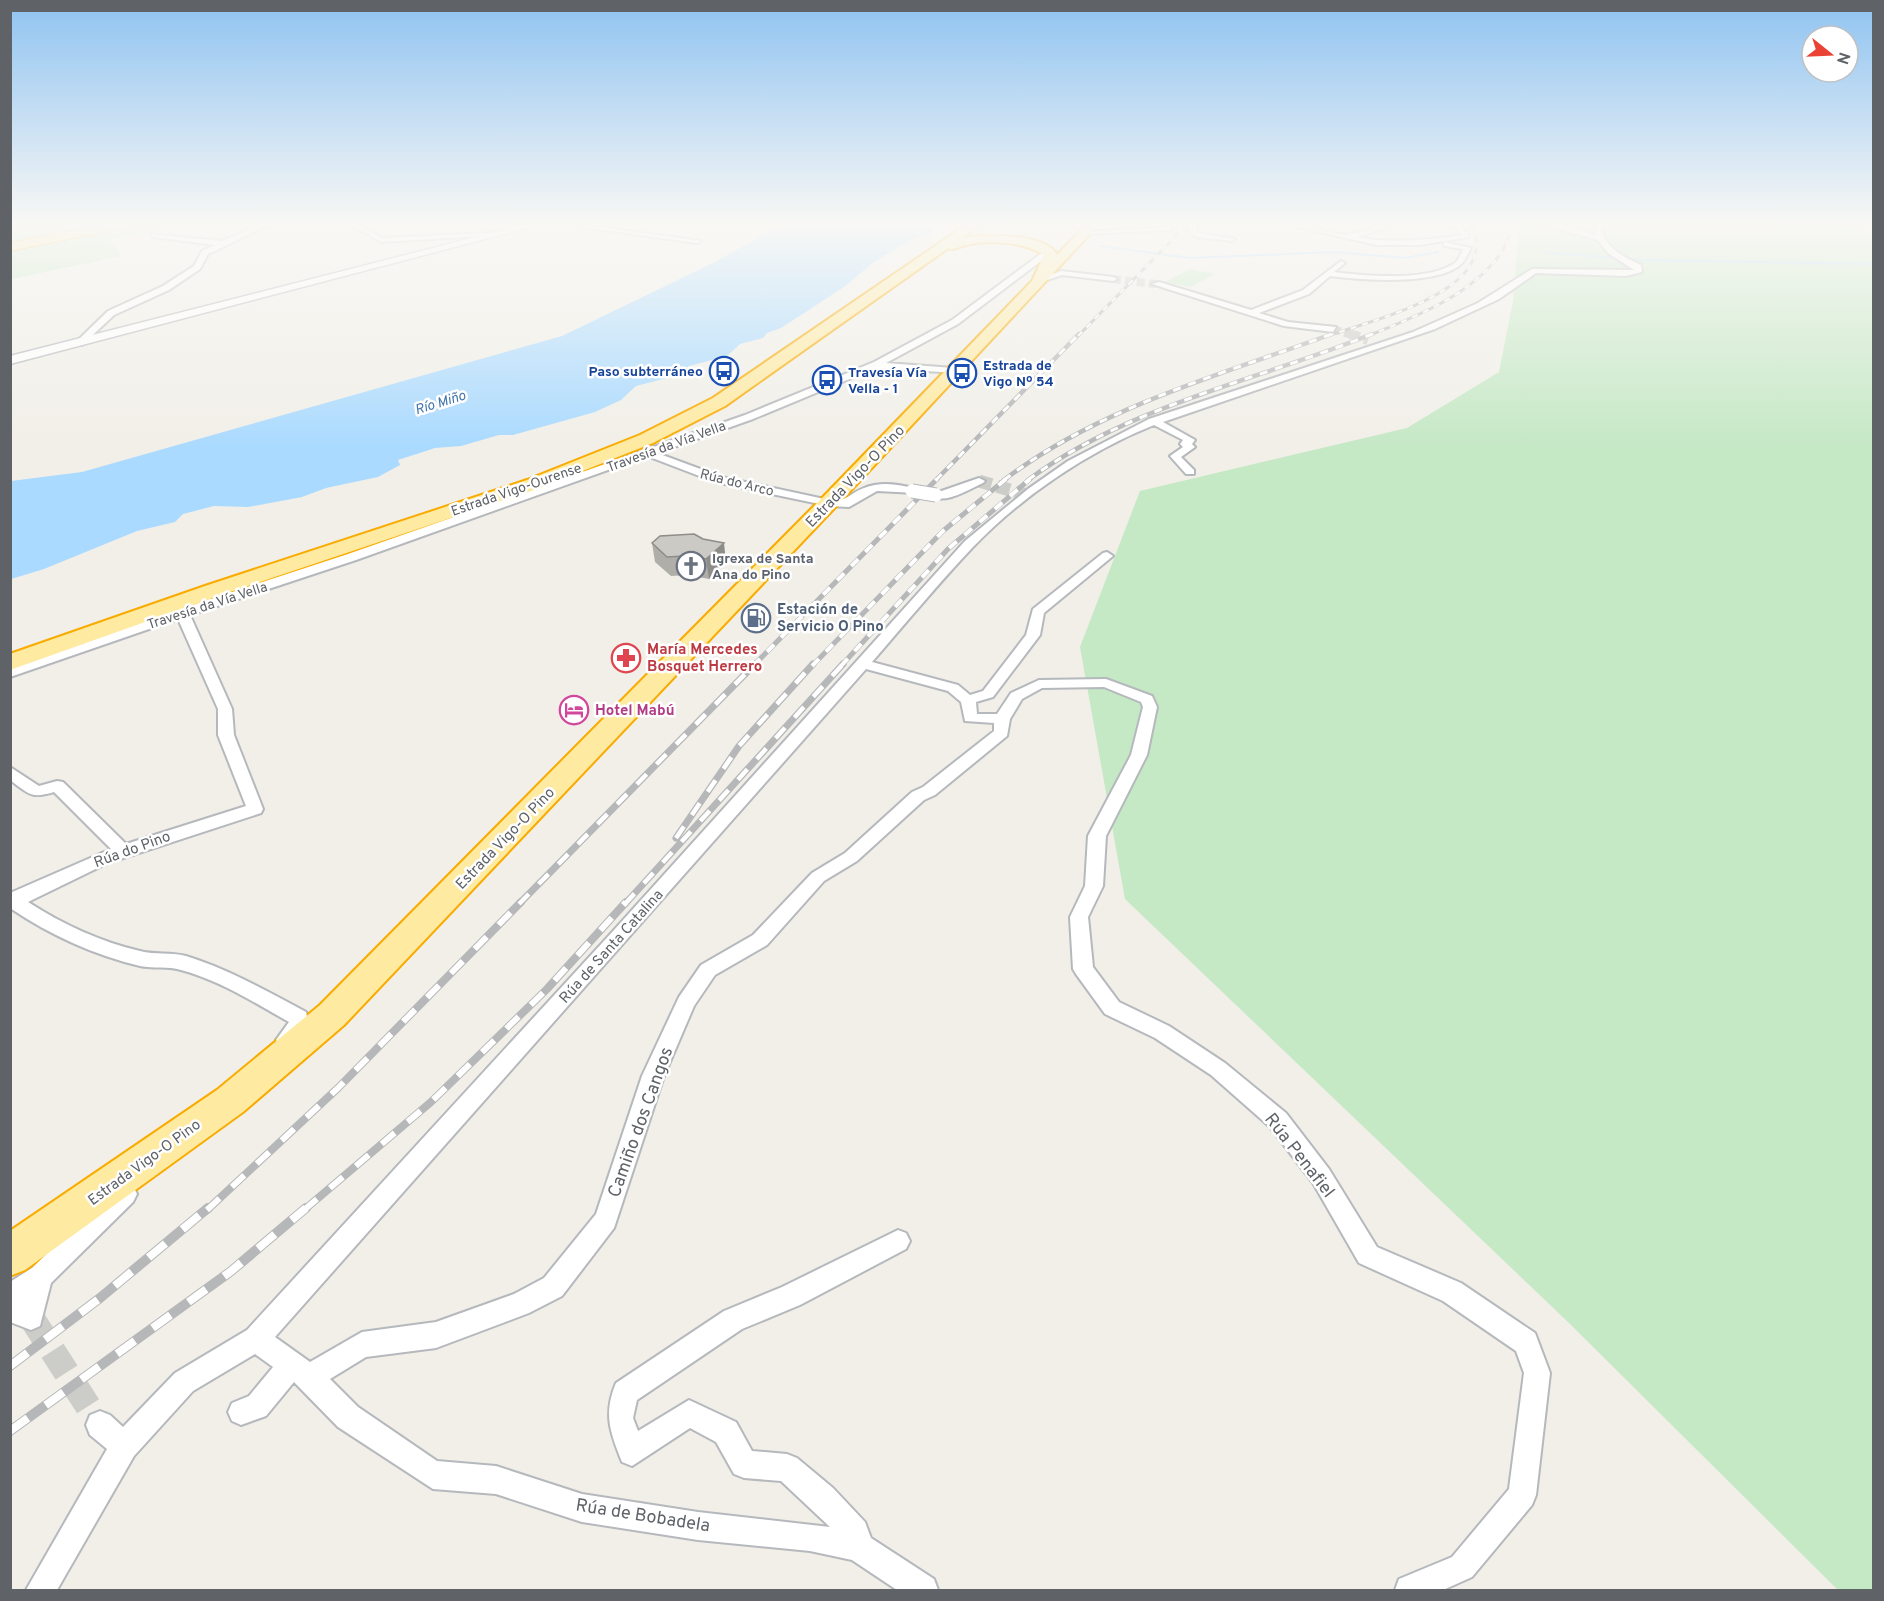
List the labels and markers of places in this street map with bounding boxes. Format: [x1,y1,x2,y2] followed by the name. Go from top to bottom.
[708,355,740,387] bus stop icon: Paso subterráneo
[946,357,978,389] bus stop icon: Estrada de Vigo Nº 54
[983,358,1054,391] place label: Estrada de Vigo Nº 54
[589,364,703,381] place label: Paso subterráneo
[811,364,843,396] bus stop icon: Travesía Vía Vella - 1
[848,365,927,398] place label: Travesía Vía Vella - 1
[675,550,707,582] church icon: Igrexa de Santa Ana do Pino
[712,551,814,584] place label: Igrexa de Santa Ana do Pino
[777,601,884,637] place label: Estación de Servicio O Pino
[740,602,772,634] fuel station icon: Estación de Servicio O Pino
[647,641,762,677] place label: María Mercedes Bosquet Herrero
[610,642,642,674] pharmacy icon: María Mercedes Bosquet Herrero
[558,694,590,726] hotel icon: Hotel Mabú
[595,702,675,721] place label: Hotel Mabú

